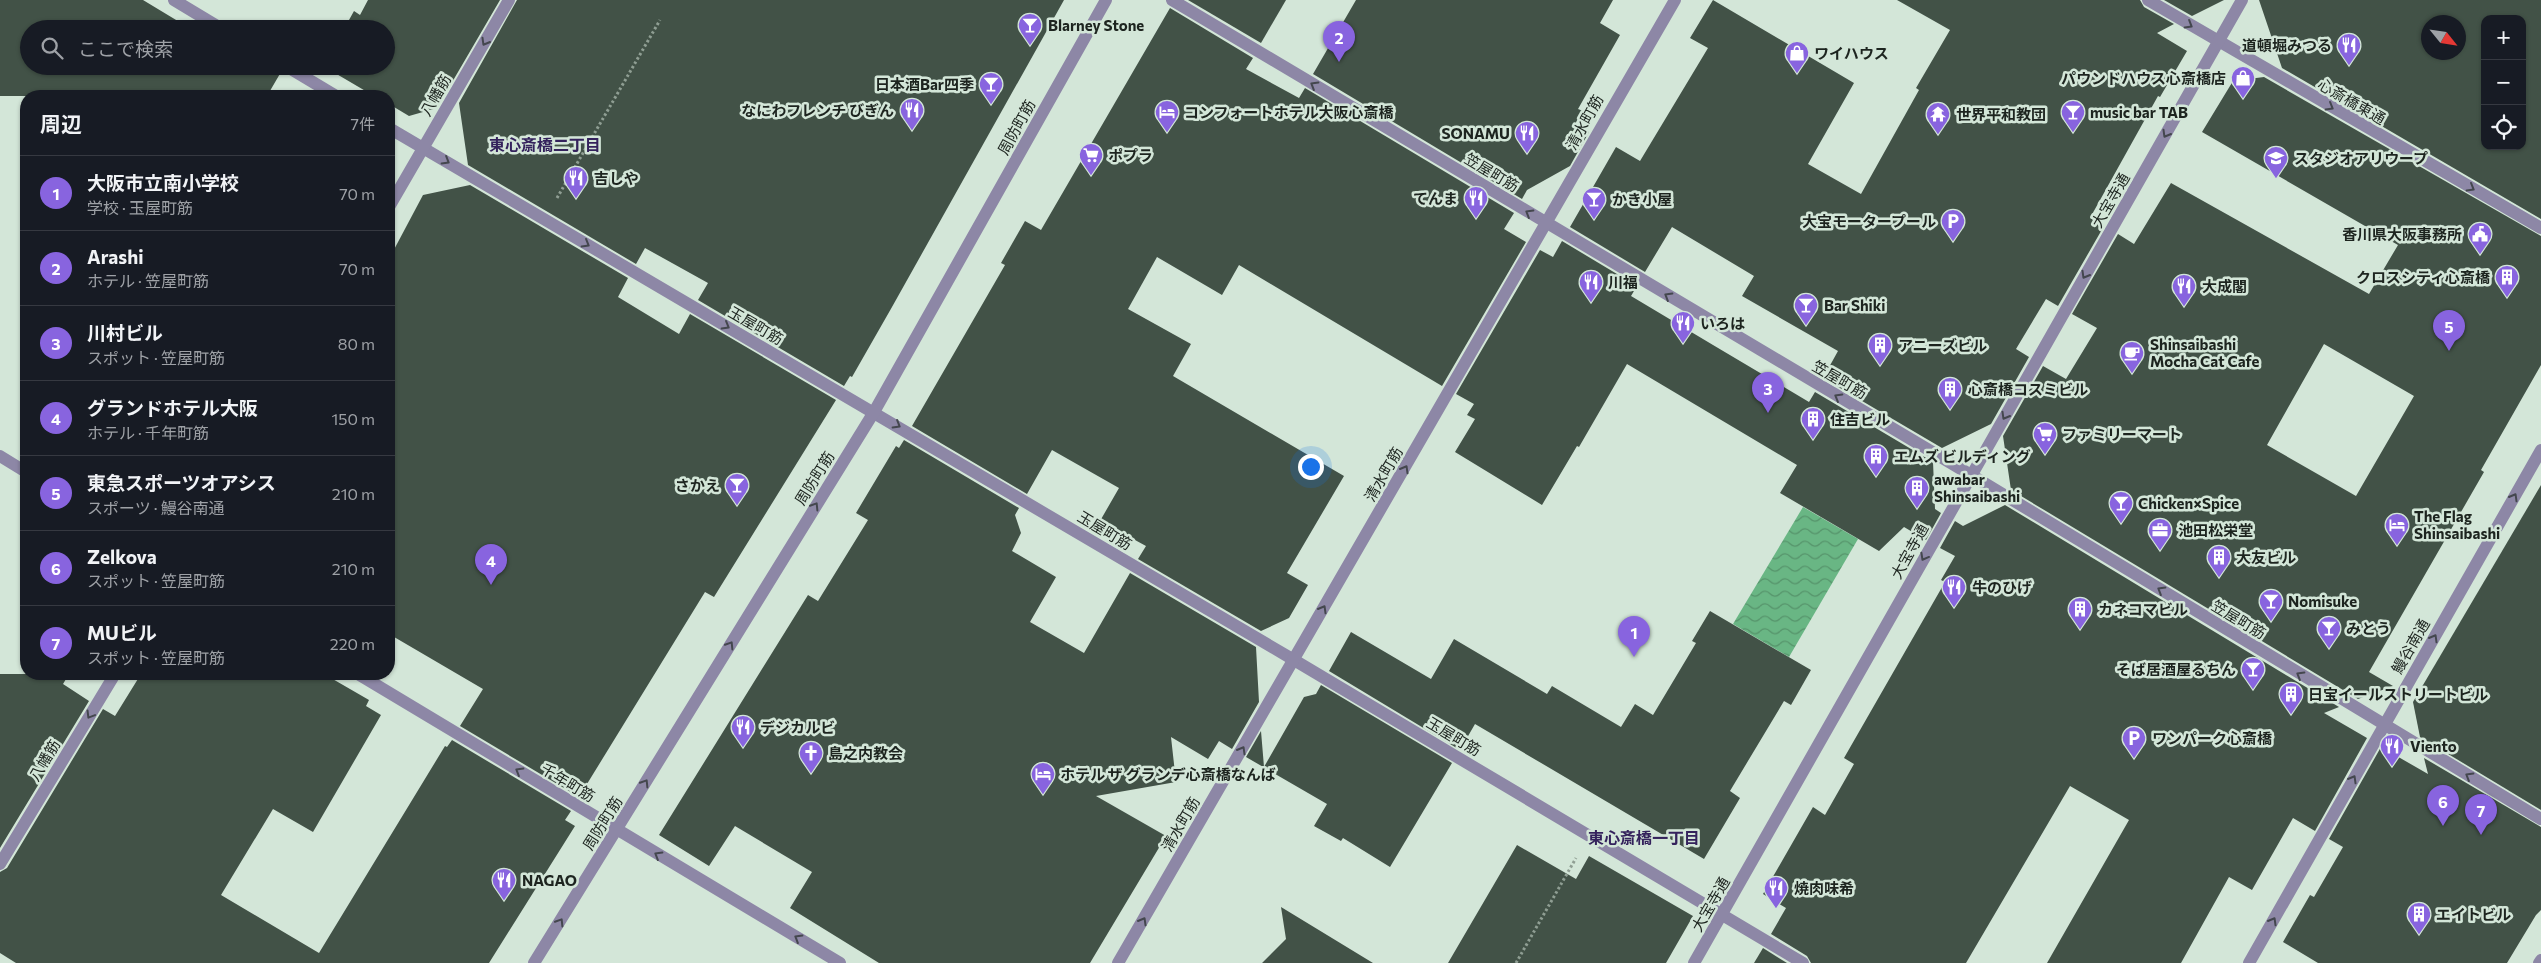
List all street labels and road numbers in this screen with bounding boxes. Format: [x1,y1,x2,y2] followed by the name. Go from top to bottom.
[416,71,454,119] street label: 八幡筋
[2315,74,2389,128] street label: 心斎橋東通
[1562,91,1606,153] street label: 清水町筋
[994,96,1038,158] street label: 周防町筋
[1462,149,1522,195] street label: 笠屋町筋
[2087,170,2133,230] street label: 大宝寺通
[726,302,786,348] street label: 玉屋町筋
[1810,356,1870,402] street label: 笠屋町筋
[1360,444,1406,504] street label: 清水町筋
[790,448,838,508] street label: 周防町筋
[1075,507,1135,553] street label: 玉屋町筋
[1887,520,1931,582] street label: 大宝寺通
[2209,596,2269,642] street label: 笠屋町筋
[2387,616,2433,676] street label: 鰻谷南通
[1424,713,1484,759] street label: 玉屋町筋
[25,736,63,784] street label: 八幡筋
[538,759,598,805] street label: 千年町筋
[578,793,626,853] street label: 周防町筋
[1157,794,1203,854] street label: 清水町筋
[1687,874,1733,934] street label: 大宝寺通

